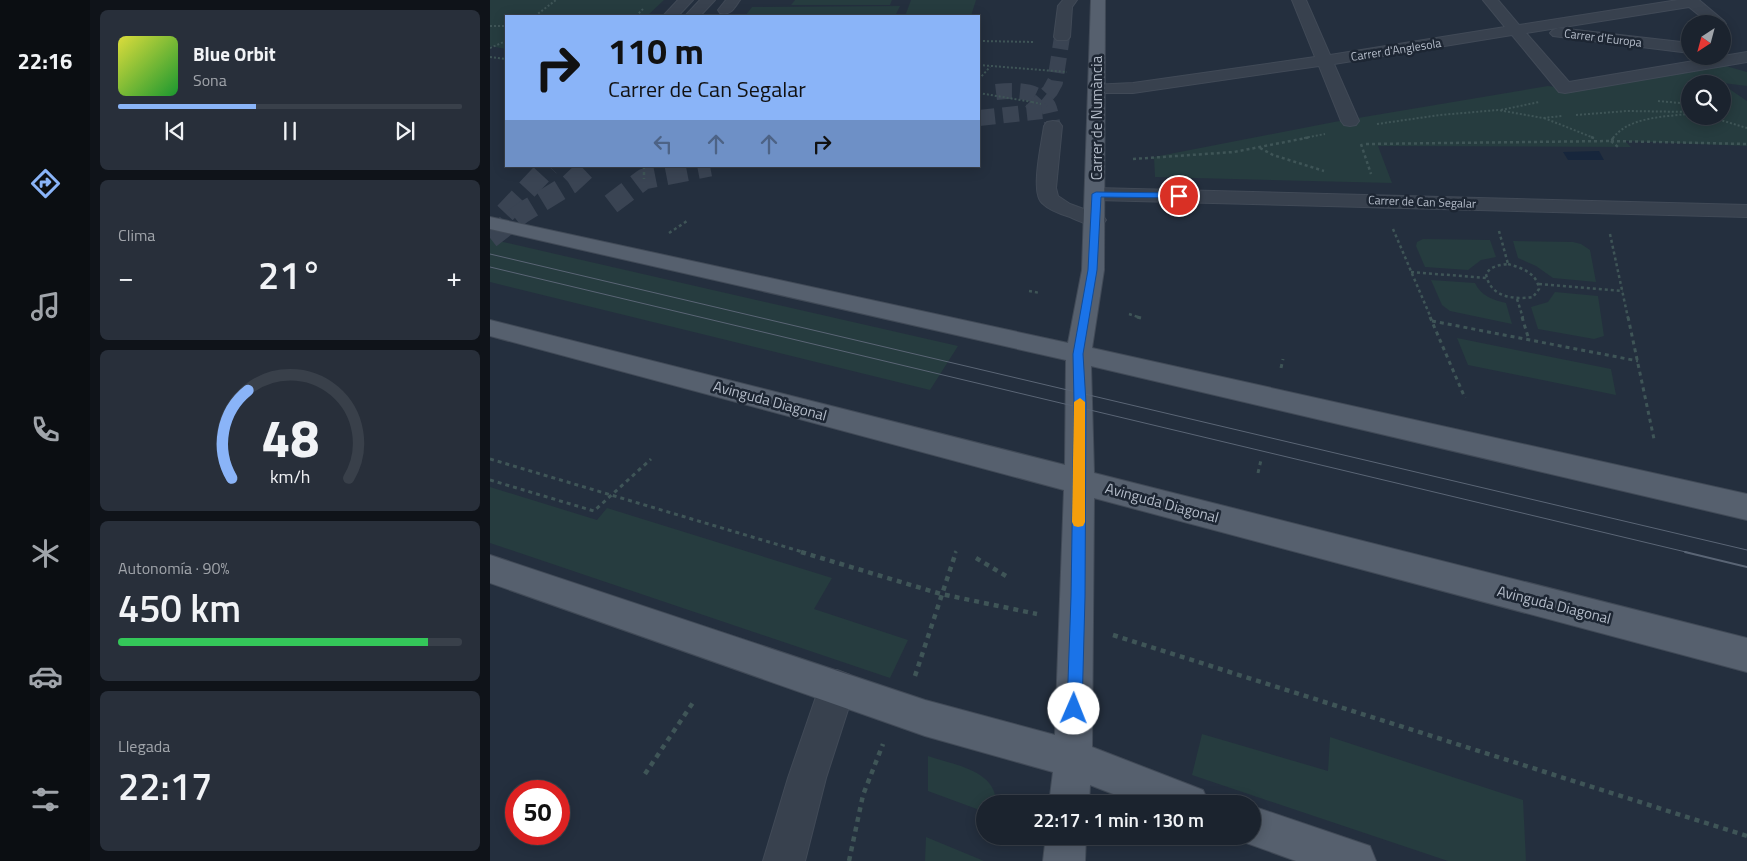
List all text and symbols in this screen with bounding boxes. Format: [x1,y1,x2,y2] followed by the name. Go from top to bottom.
[1681,15,1731,65] north arrow
[1681,15,1731,125] map controls
[1563,23,1643,52] street label: Carrer d'Europa
[608,24,704,78] text: 110 m
[1349,33,1442,66] street label: Carrer d'Anglesola
[525,35,590,100] icon: right
[193,39,276,68] text: Blue Orbit
[18,44,72,78] text: 22:16
[1085,55,1108,180] street label: Carrer de Numància
[193,68,227,92] text: Sona
[608,72,806,106] text: Carrer de Can Segalar
[1681,75,1731,125] button: search
[161,117,189,145] icon: previous
[276,117,304,145] icon: pause
[391,117,419,145] icon: next
[649,130,677,158] icon: left
[702,130,730,158] icon: ahead
[755,130,783,158] icon: ahead
[808,130,836,158] icon: right
[28,166,63,201] icon: directions
[1158,175,1200,217] pin
[1165,182,1193,210] icon: arrive
[1368,190,1476,213] street label: Carrer de Can Segalar
[118,223,155,247] text: Clima
[258,246,322,304] text: 21°
[118,255,134,298] text: −
[446,255,462,298] text: +
[28,289,63,324] icon: music
[711,374,830,427] street label: Avinguda Diagonal
[261,398,319,477] text: 48
[28,412,63,447] icon: phone
[270,463,310,490] text: km/h
[1103,476,1222,529] street label: Avinguda Diagonal
[28,536,63,571] icon: climate
[118,556,229,580] text: Autonomía · 90%
[118,579,241,637] text: 450 km
[1495,579,1614,630] street label: Avinguda Diagonal
[28,659,63,694] icon: car
[1047,682,1099,734] position arrow
[118,734,170,758] text: Llegada
[118,757,212,815] text: 22:17
[505,780,570,845] speed limit sign: 50
[28,782,63,817] icon: filters
[1033,805,1204,834] text: 22:17 · 1 min · 130 m

